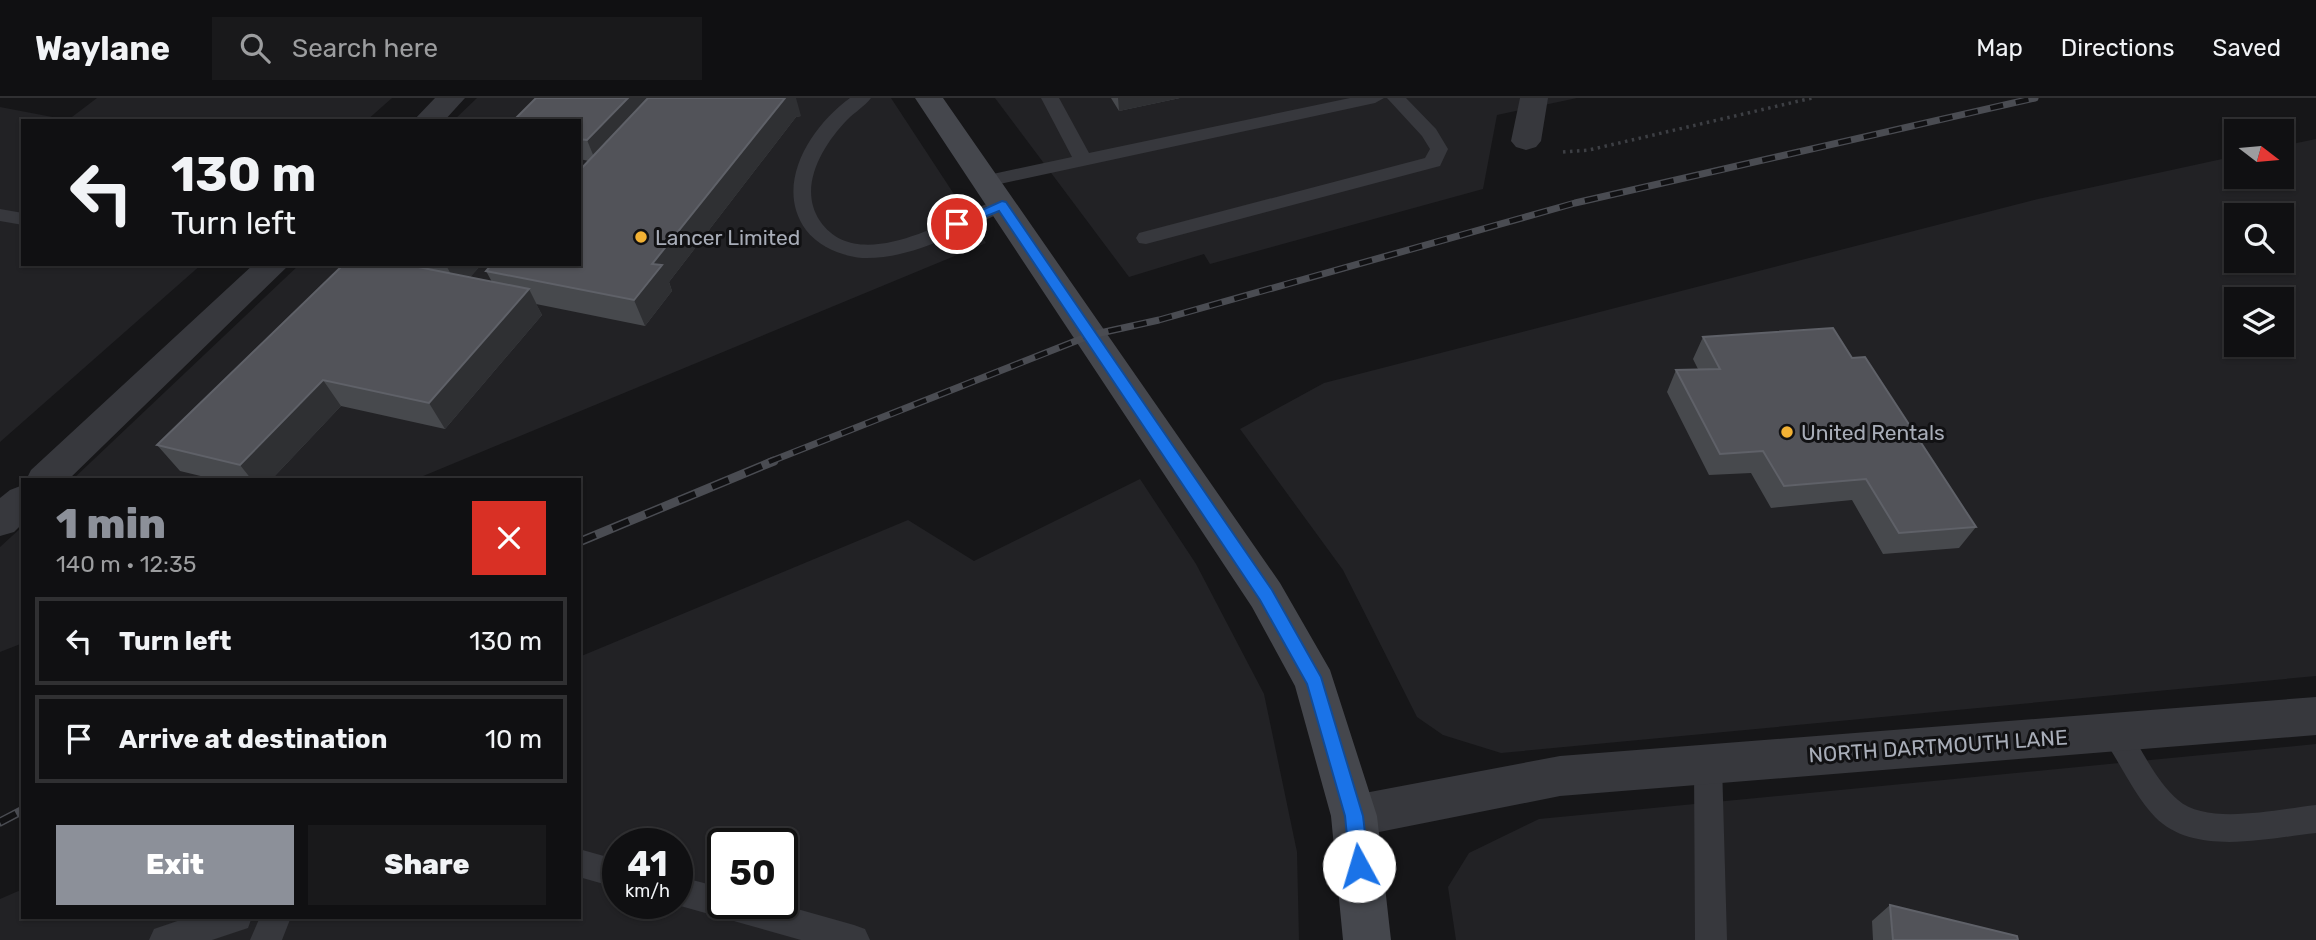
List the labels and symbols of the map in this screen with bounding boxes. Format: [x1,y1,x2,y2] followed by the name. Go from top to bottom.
[2224,119,2294,189] north arrow
[927,194,987,254] pin
[655,225,800,250] place label: Lancer Limited
[633,229,649,245] marker: Lancer Limited
[1801,420,1945,445] place label: United Rentals
[1779,424,1795,440] marker: United Rentals
[1808,724,2068,768] street label: NORTH DARTMOUTH LANE
[707,828,798,919] speed limit sign: 50
[1322,829,1396,903] position arrow

